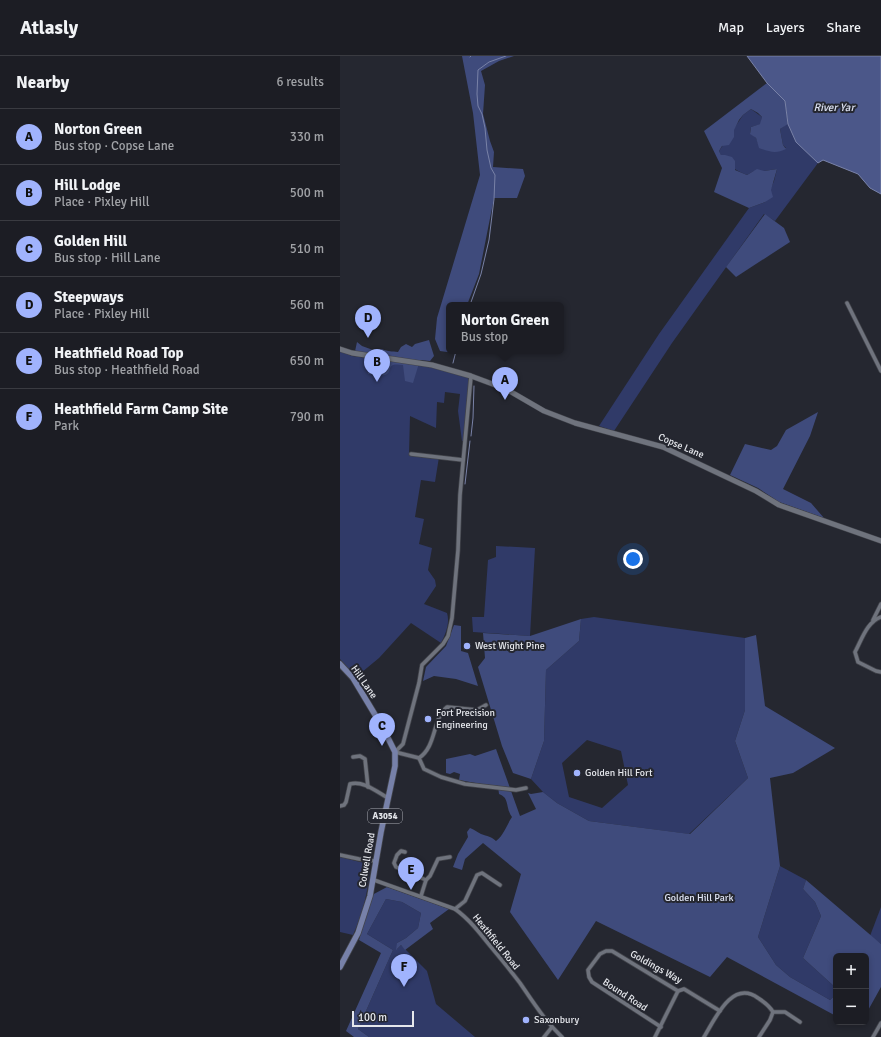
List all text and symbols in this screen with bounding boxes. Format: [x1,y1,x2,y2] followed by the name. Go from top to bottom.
[20,16,78,40] text: Atlasly
[718,19,744,36] text: Map
[766,19,805,36] text: Layers
[827,19,861,36] text: Share
[16,72,69,93] text: Nearby
[276,74,324,90] text: 6 results
[814,101,856,114] water label: River Yar
[54,120,142,138] text: Norton Green
[25,129,33,145] text: A
[290,129,324,145] text: 330 m
[54,138,174,154] text: Bus stop · Copse Lane
[54,176,120,194] text: Hill Lodge
[25,185,33,201] text: B
[290,185,324,201] text: 500 m
[54,194,150,210] text: Place · Pixley Hill
[54,232,127,250] text: Golden Hill
[25,241,33,257] text: C
[290,241,324,257] text: 510 m
[54,250,160,266] text: Bus stop · Hill Lane
[54,288,124,306] text: Steepways
[25,297,33,313] text: D
[290,297,324,313] text: 560 m
[446,302,564,354] popup
[355,305,381,338] pin: D
[54,306,150,322] text: Place · Pixley Hill
[461,311,549,329] text: Norton Green
[461,329,508,345] text: Bus stop
[54,344,184,362] text: Heathfield Road Top
[364,349,390,382] pin: B
[25,353,33,369] text: E
[290,353,324,369] text: 650 m
[54,362,200,378] text: Bus stop · Heathfield Road
[492,367,518,400] pin: A
[54,400,228,418] text: Heathfield Farm Camp Site
[26,409,32,425] text: F
[290,409,324,425] text: 790 m
[54,418,79,434] text: Park
[656,431,706,461] street label: Copse Lane
[623,549,643,569] your location
[475,640,545,652] place label: West Wight Pine
[462,641,472,651] marker: West Wight Pine
[348,663,380,701] street label: Hill Lane
[436,707,495,731] place label: Fort Precision Engineering
[369,713,395,746] pin: C
[423,714,433,724] marker: Fort Precision Engineering
[585,767,653,779] place label: Golden Hill Fort
[572,768,582,778] marker: Golden Hill Fort
[368,809,402,823] road number: A3054
[356,832,378,888] street label: Colwell Road
[398,857,424,890] pin: E
[664,892,734,904] park label: Golden Hill Park
[470,912,522,972] street label: Heathfield Road
[628,948,684,986] street label: Goldings Way
[833,953,869,1025] map controls
[833,953,869,989] button: +
[391,954,417,987] pin: F
[600,976,650,1014] street label: Bound Road
[833,989,869,1025] button: −
[352,1009,414,1028] scale bar
[358,1011,387,1024] text: 100 m
[534,1014,579,1026] place label: Saxonbury
[521,1015,531,1025] marker: Saxonbury

